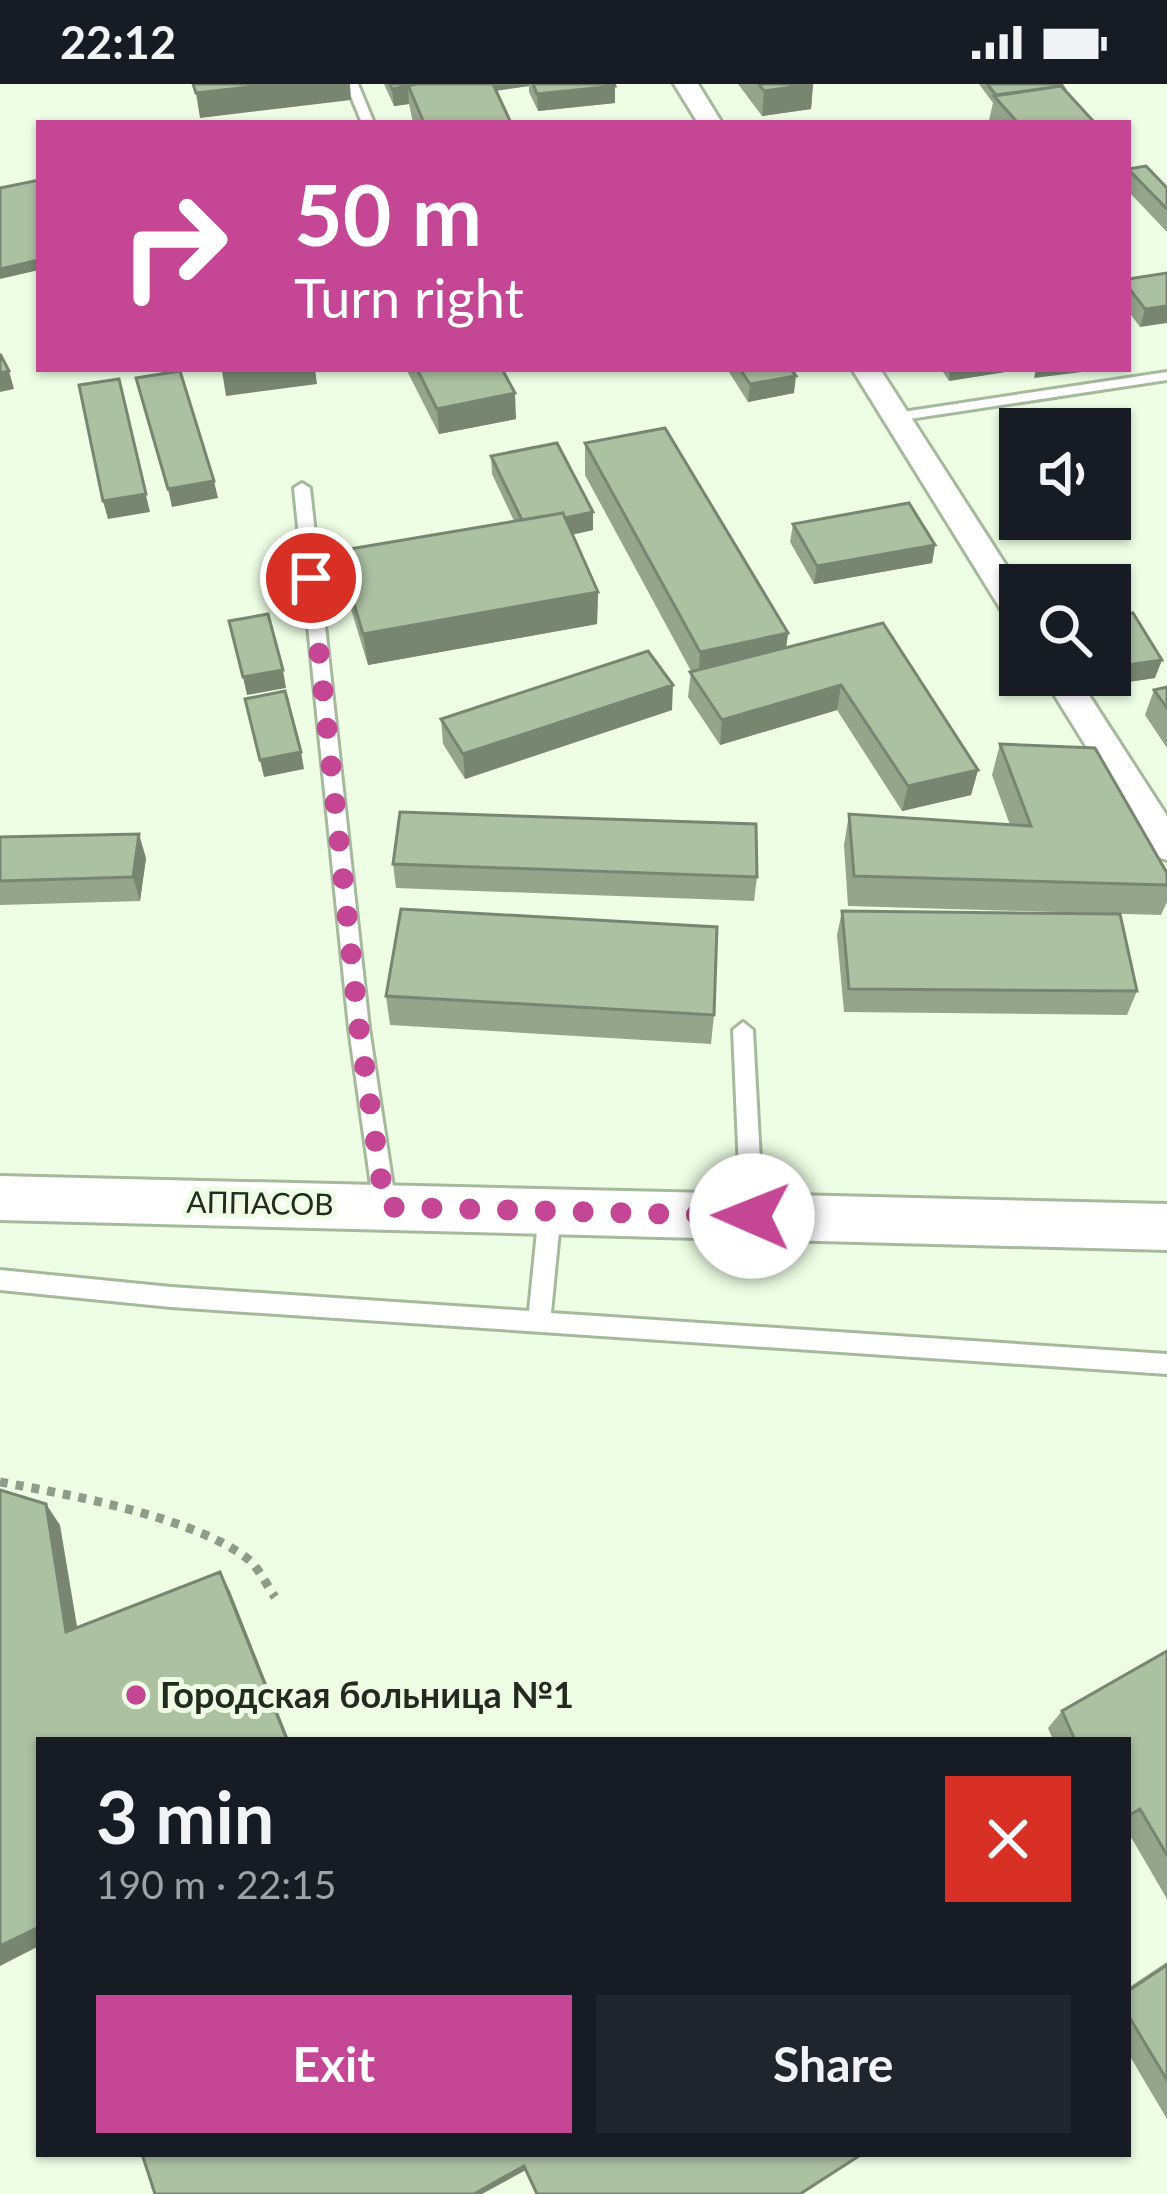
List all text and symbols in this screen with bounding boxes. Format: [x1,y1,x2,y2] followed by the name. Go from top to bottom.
[60,15,176,69] text: 22:12
[294,163,482,264] text: 50 m
[96,168,252,324] icon: right
[294,265,524,330] text: Turn right
[999,408,1131,696] map controls
[999,408,1131,540] button: sound
[260,527,362,629] pin
[278,545,344,611] icon: arrive
[999,564,1131,696] button: search
[689,1153,815,1279] position arrow
[186,1183,334,1221] street label: АППАСОВ
[160,1672,574,1716] place label: Городская больница №1
[123,1682,149,1708] marker: Городская больница №1
[96,1773,274,1859] text: 3 min
[945,1776,1071,1902] button: close
[96,1861,336,1907] text: 190 m · 22:15
[96,1995,572,2133] button: Exit
[596,1995,1071,2133] button: Share

